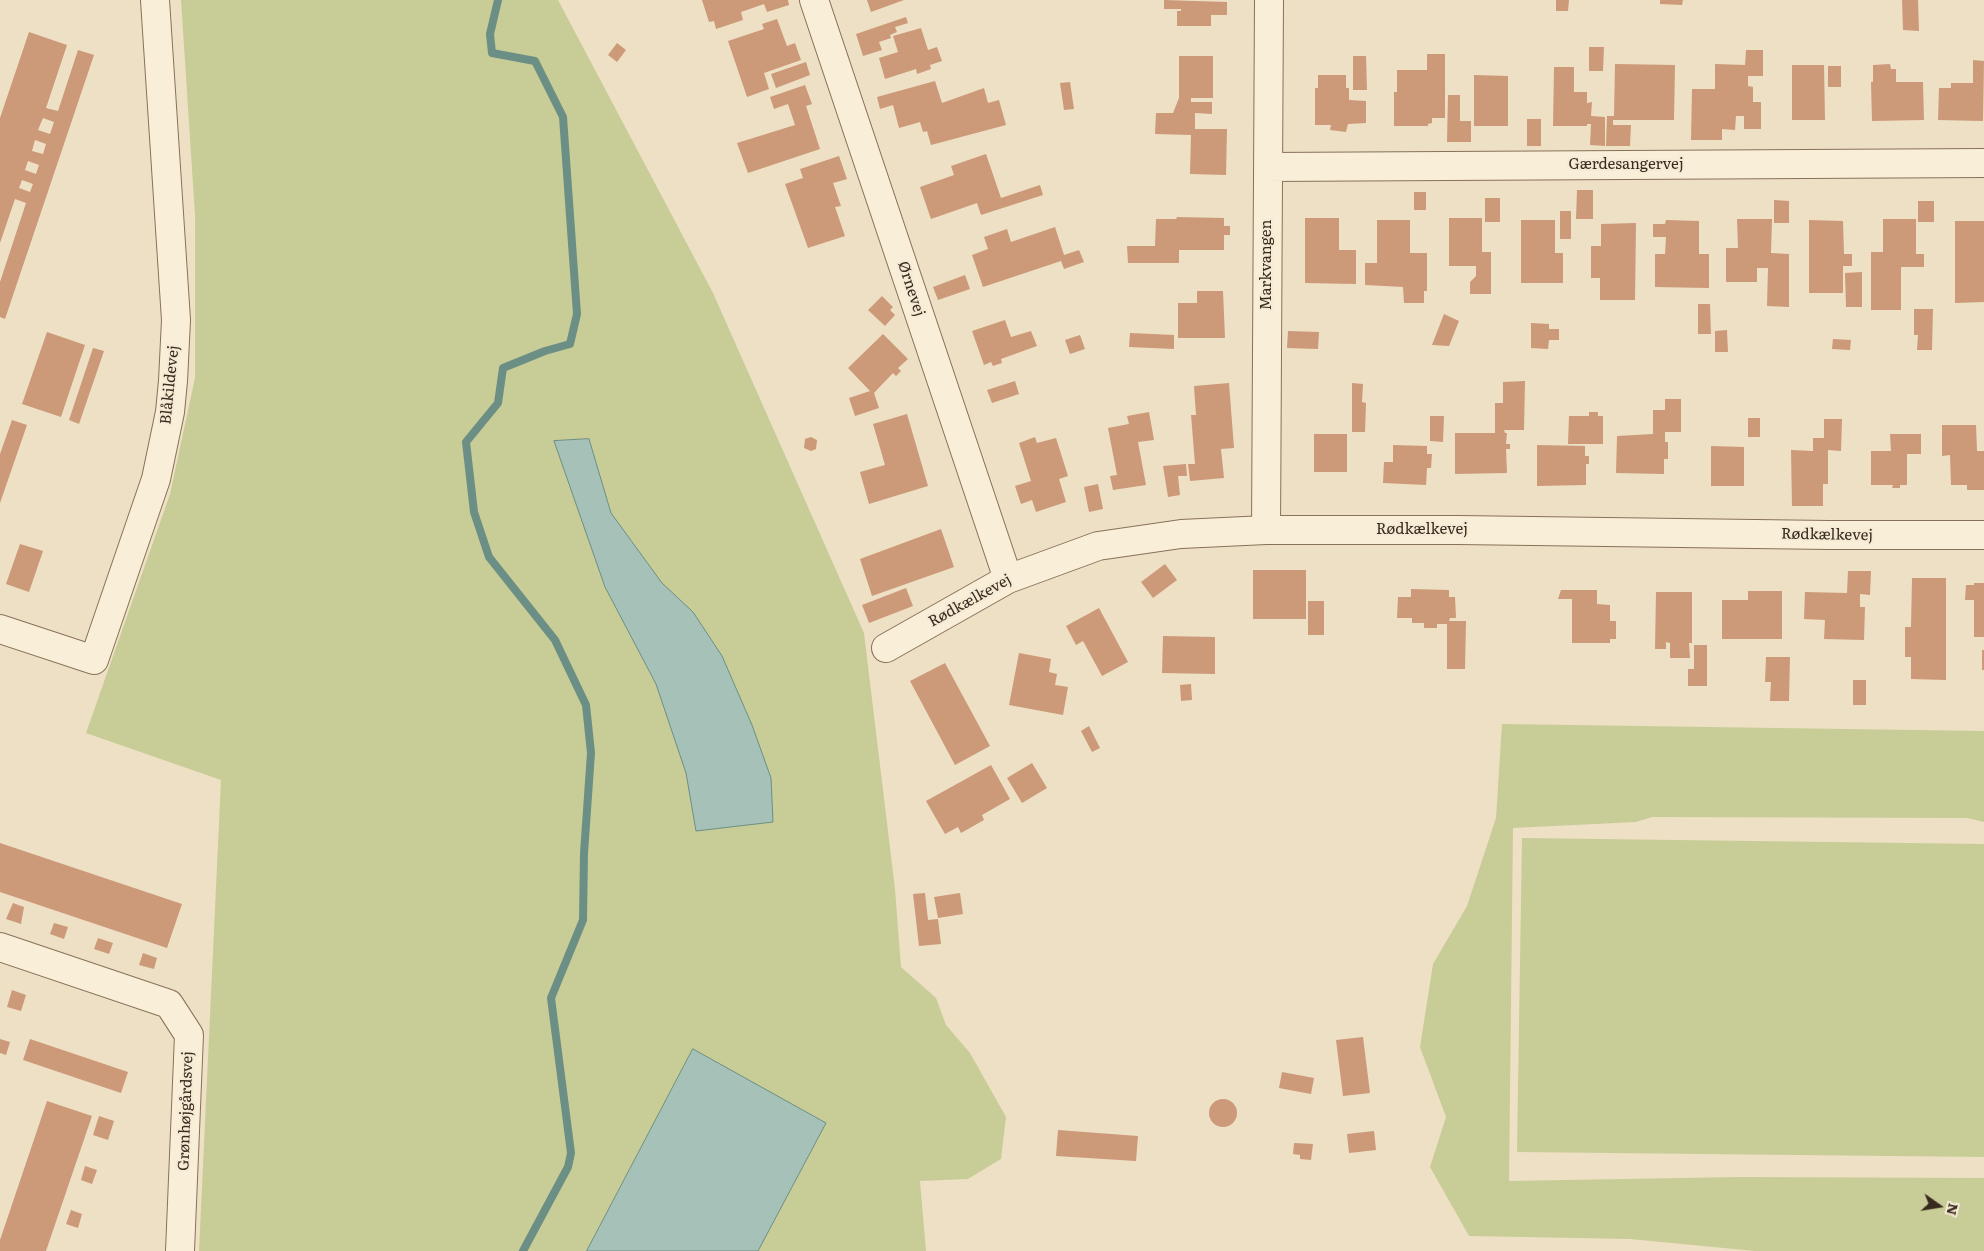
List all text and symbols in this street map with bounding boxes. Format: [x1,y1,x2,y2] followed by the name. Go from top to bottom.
[1568,156,1684,174] street label: Gærdesangervej
[1258,220,1276,310] street label: Markvangen
[894,259,928,319] street label: Ørnevej
[157,345,183,425] street label: Blåkildevej
[1376,521,1468,539] street label: Rødkælkevej
[1781,525,1873,545] street label: Rødkælkevej
[925,571,1015,631] street label: Rødkælkevej
[175,1051,197,1171] street label: Grønhøjgårdsvej
[1914,1181,1964,1231] north arrow
[1943,1201,1965,1217] text: N

